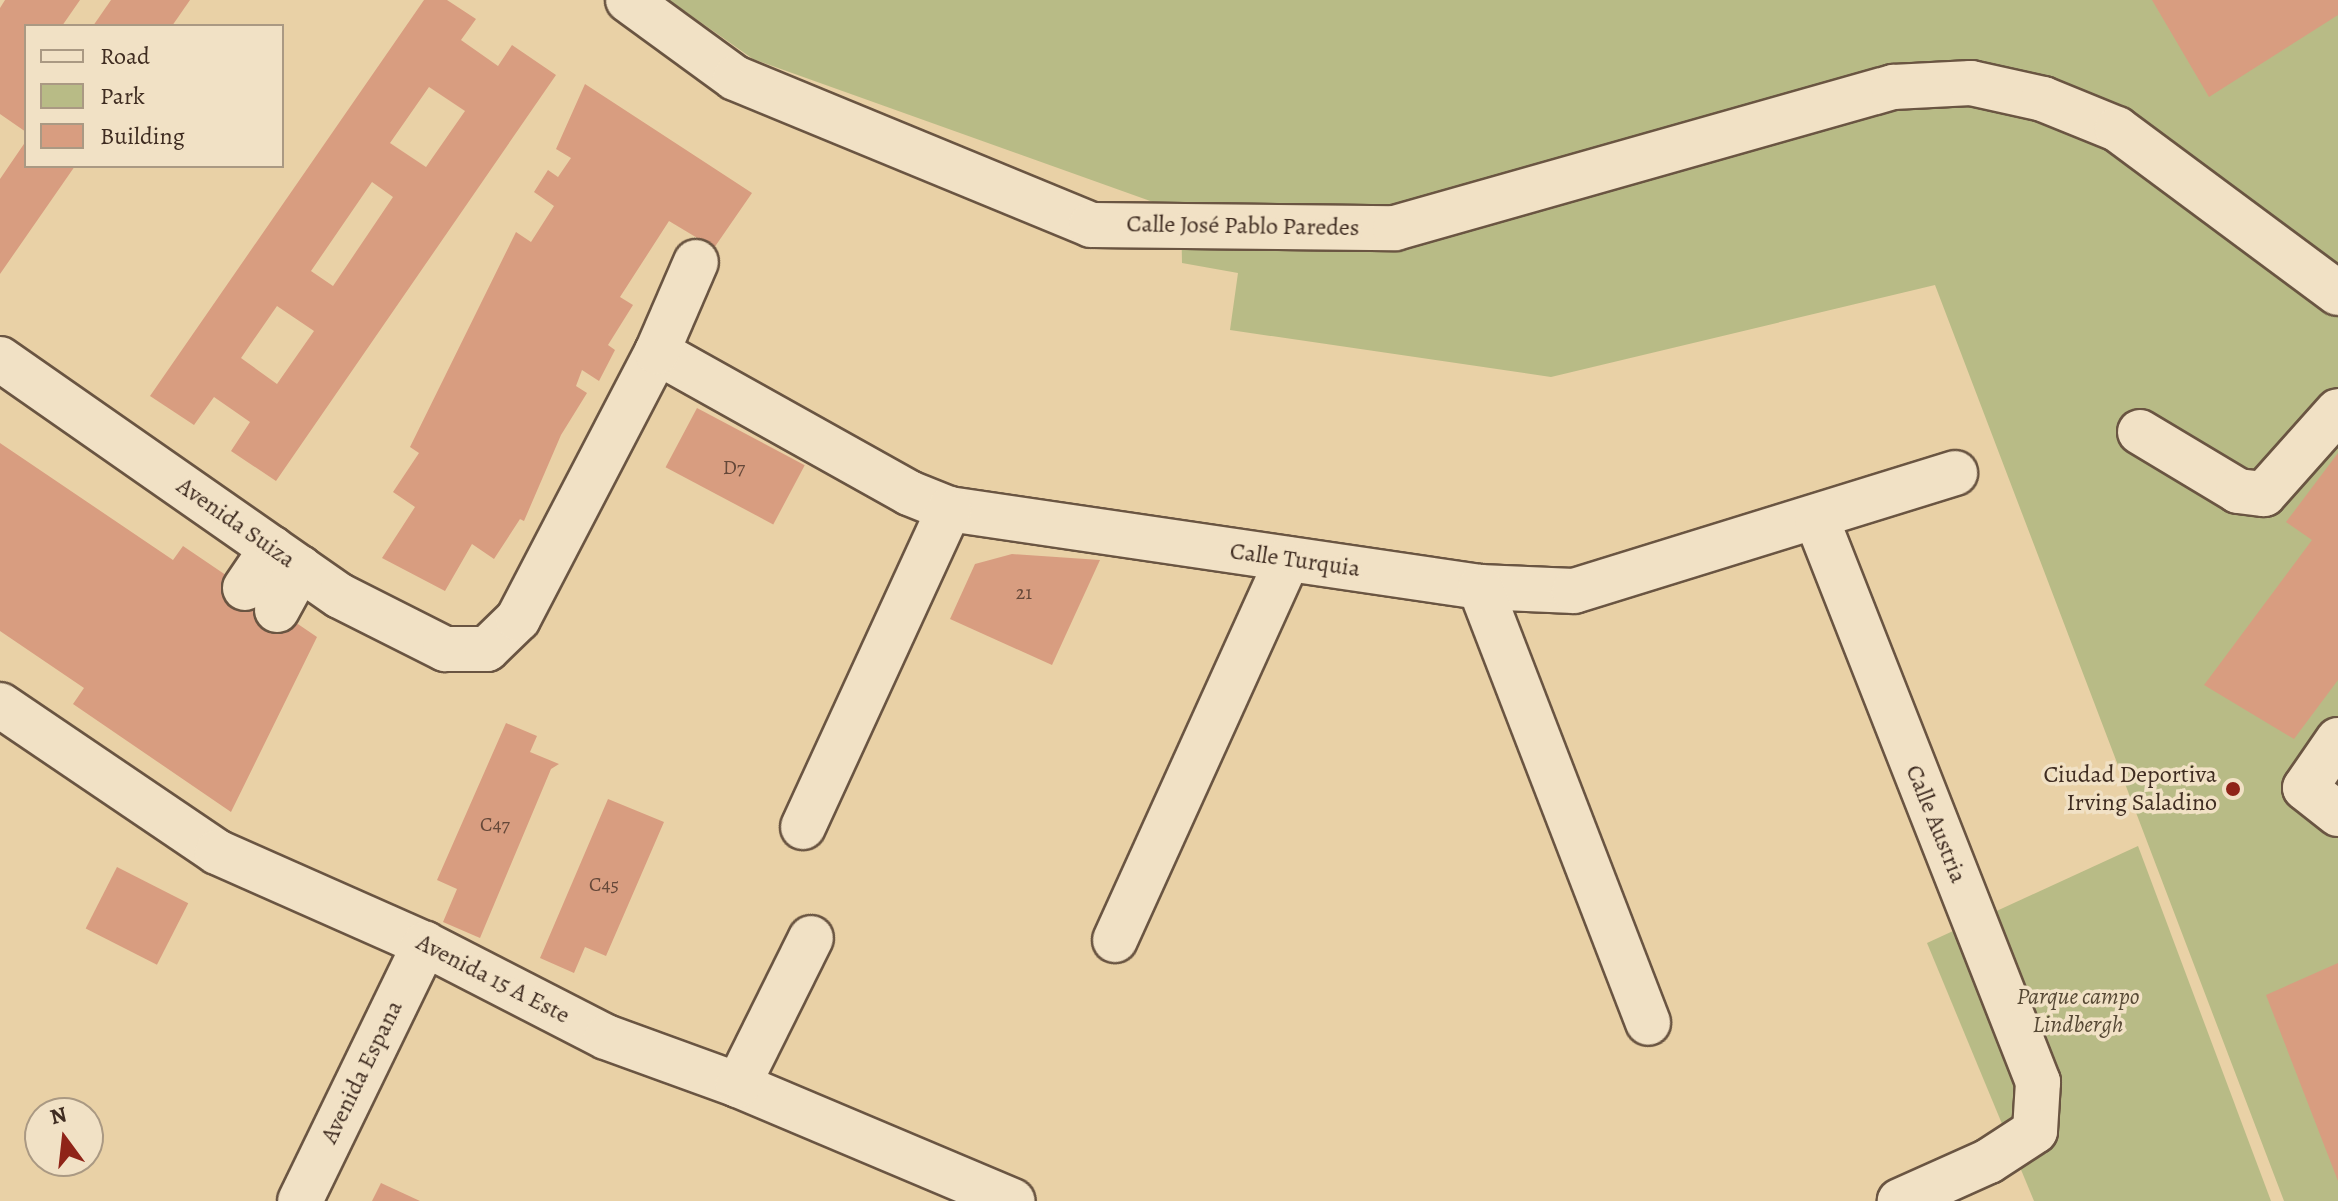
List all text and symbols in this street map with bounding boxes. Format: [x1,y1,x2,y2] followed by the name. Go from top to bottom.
[24,24,284,168] legend
[100,40,150,72] text: Road
[100,80,145,112] text: Park
[100,120,185,152] text: Building
[1126,210,1360,242] street label: Calle José Pablo Paredes
[723,455,745,479] house number: D7
[171,472,301,574] street label: Avenida Suiza
[1228,537,1362,583] street label: Calle Turquia
[1016,580,1032,604] house number: 21
[1899,761,1973,887] street label: Calle Austria
[2043,761,2217,817] place label: Ciudad Deportiva Irving Saladino
[2224,780,2242,798] marker: Ciudad Deportiva Irving Saladino
[480,812,510,836] house number: C47
[589,872,619,896] house number: C45
[412,928,574,1030] street label: Avenida 15 A Este
[2016,983,2140,1039] park label: Parque campo Lindbergh
[315,996,409,1148] street label: Avenida Espana
[24,1097,104,1177] north arrow
[47,1099,70,1132] text: N

